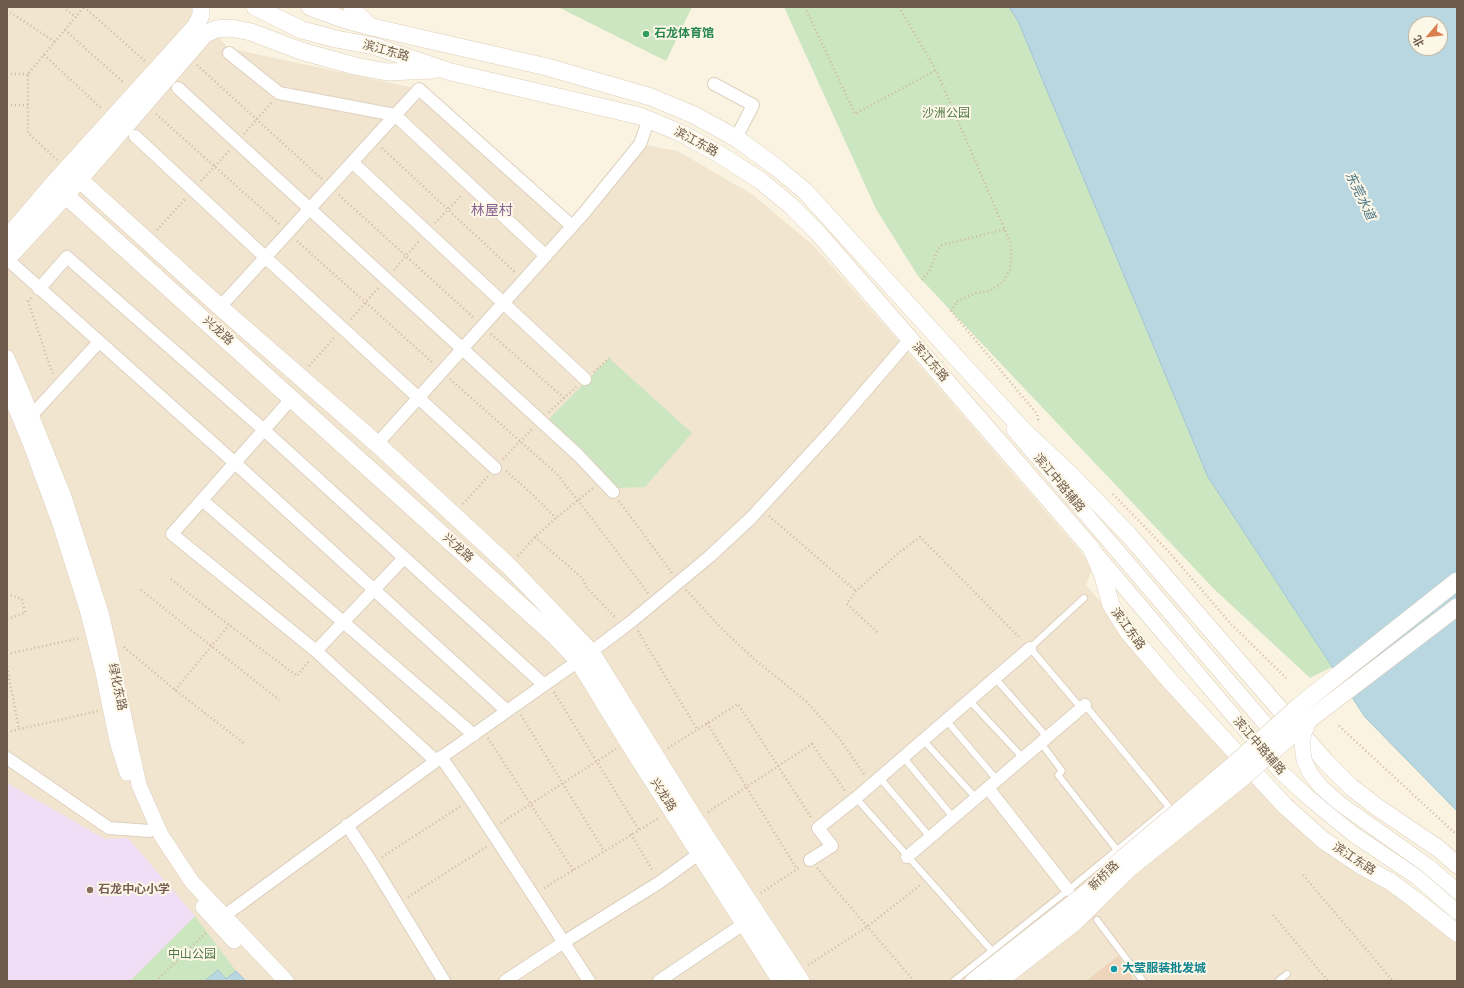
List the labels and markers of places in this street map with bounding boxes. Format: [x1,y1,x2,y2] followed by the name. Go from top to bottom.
[654,27,714,41] place label: 石龙体育馆
[641,29,651,39] marker: 石龙体育馆
[98,883,170,897] place label: 石龙中心小学
[85,885,95,895] marker: 石龙中心小学
[1122,962,1206,976] place label: 大莹服装批发城
[1109,964,1119,974] marker: 大莹服装批发城

